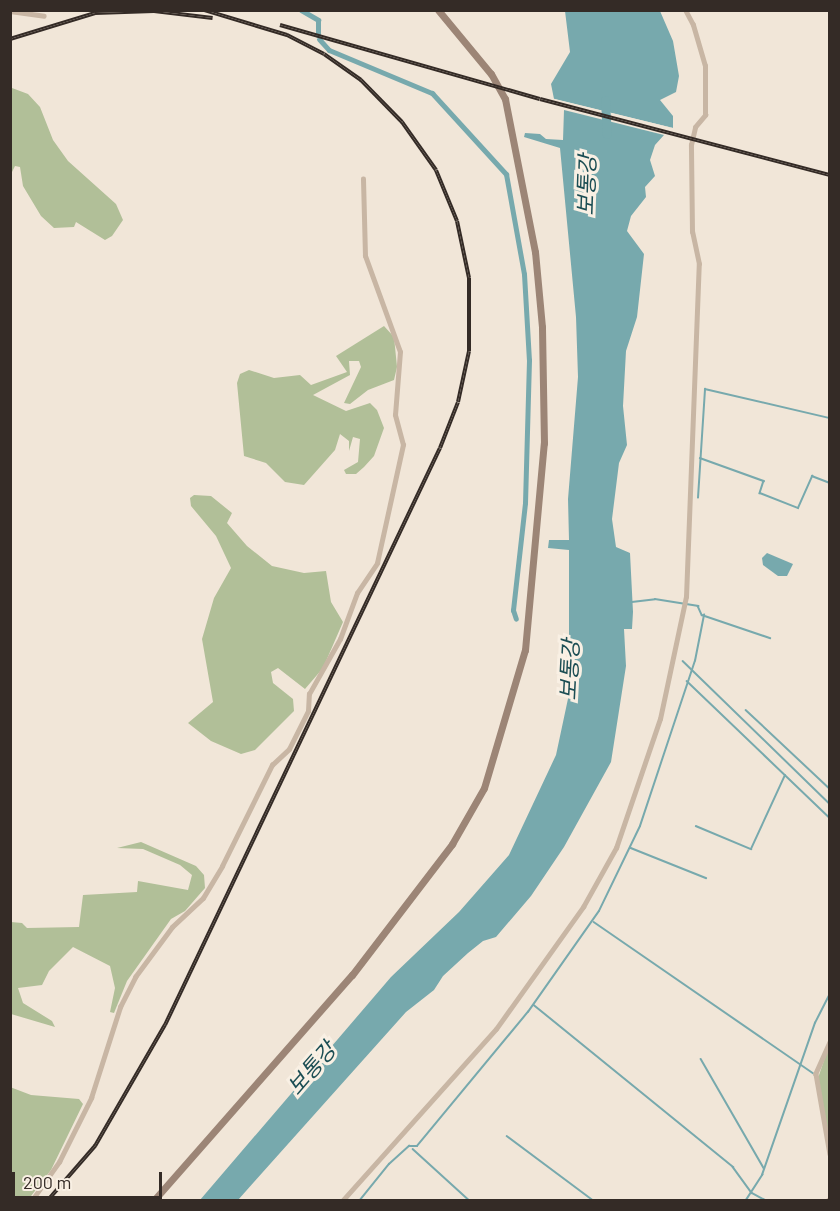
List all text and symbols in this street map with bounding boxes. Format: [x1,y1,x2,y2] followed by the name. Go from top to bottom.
[572,154,600,216] water label: 보통강
[554,639,584,701] water label: 보통강
[281,1036,341,1100] water label: 보통강
[15,1160,165,1198] scale bar
[23,1171,71,1193] text: 200 m

